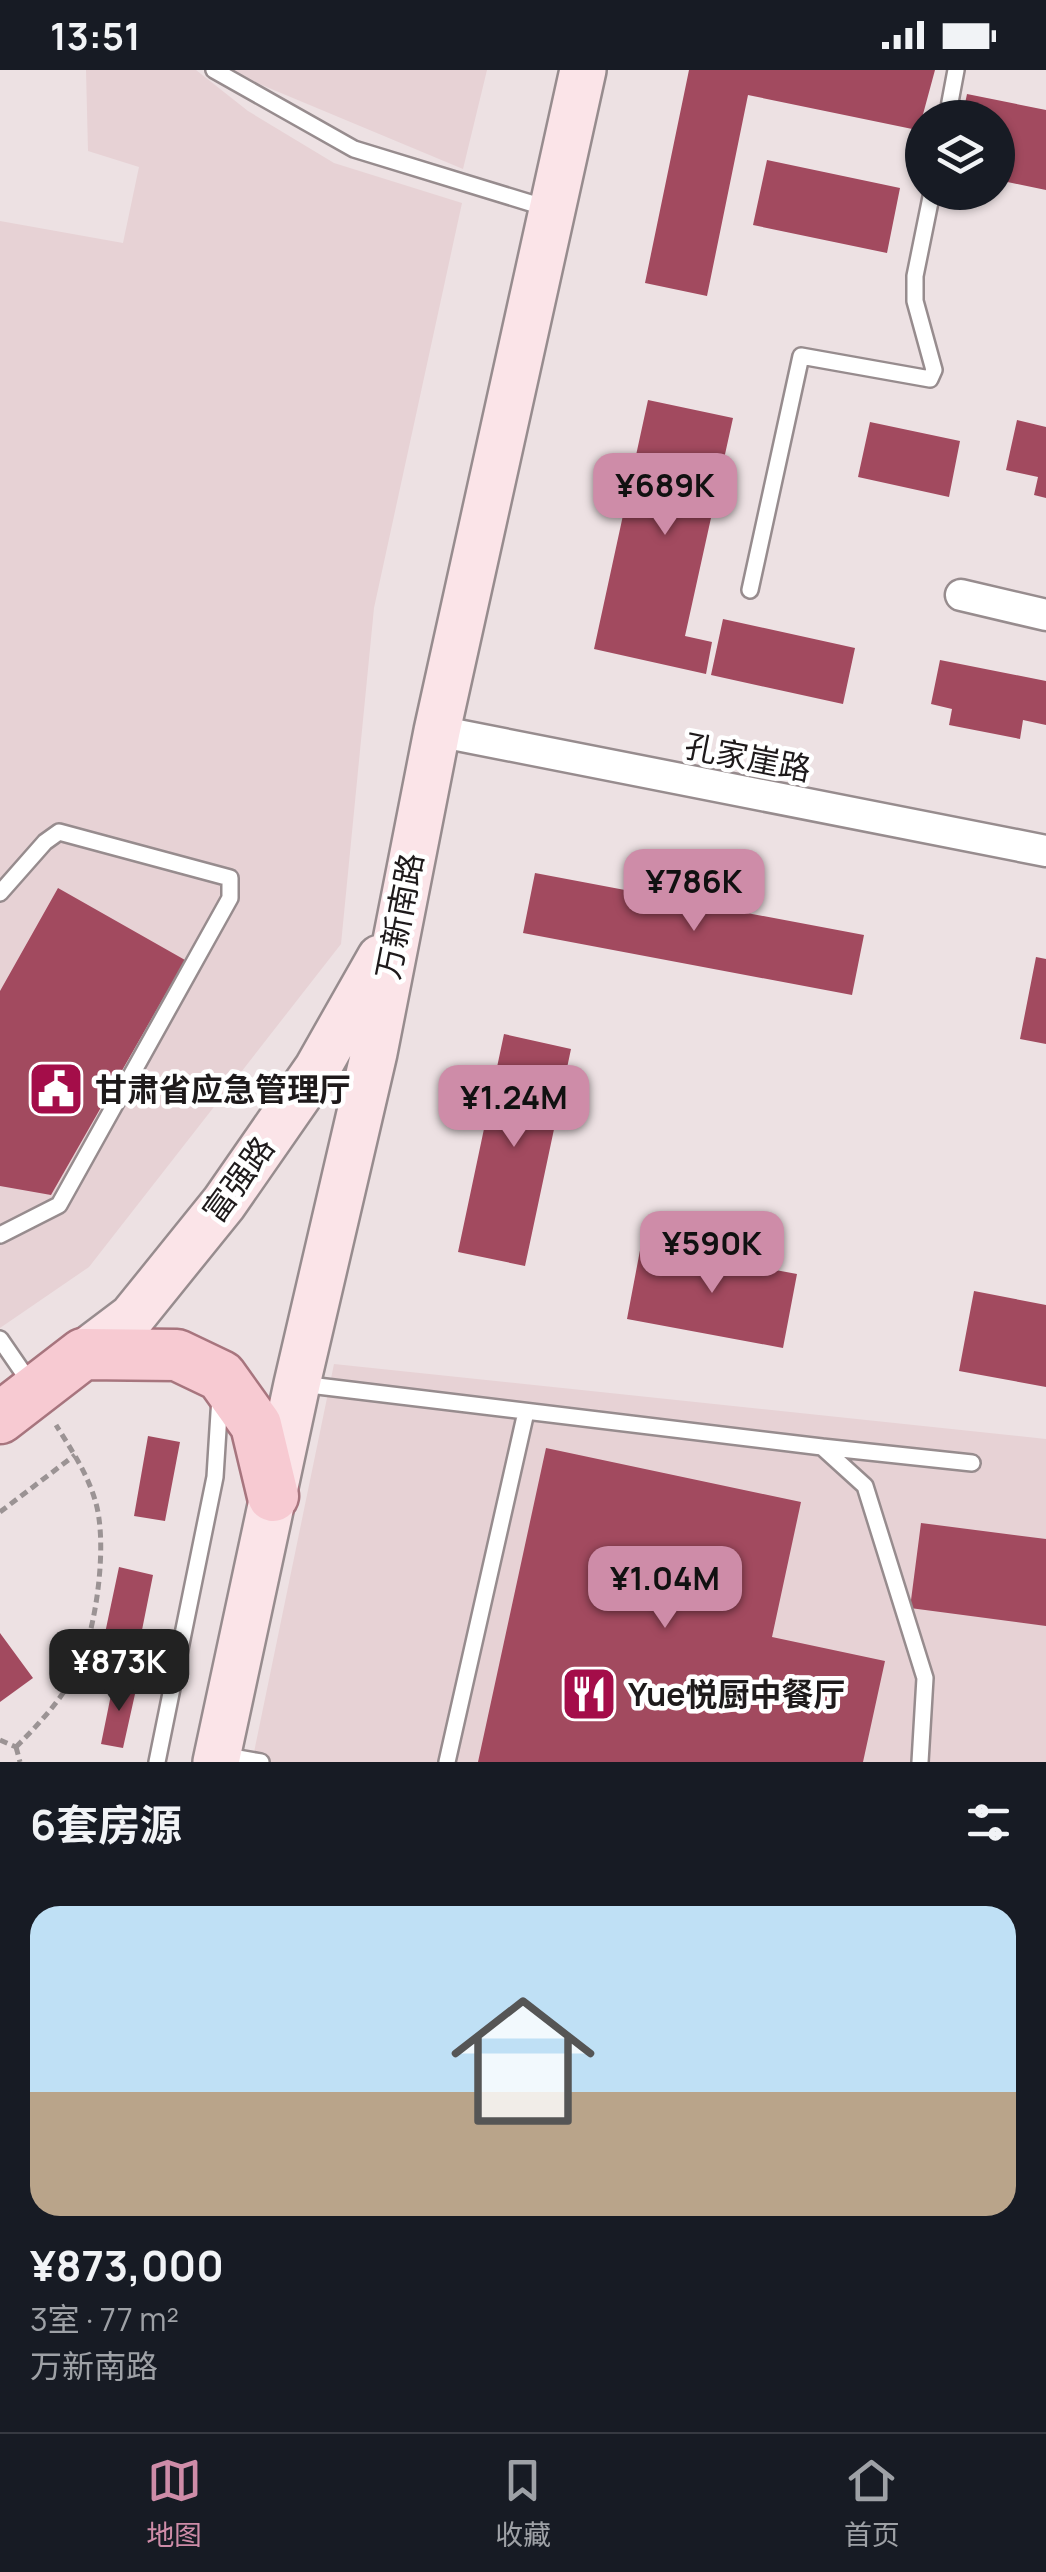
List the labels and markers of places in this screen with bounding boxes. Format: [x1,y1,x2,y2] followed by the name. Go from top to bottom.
[595,453,735,538] pin: ¥689K
[624,849,764,934] pin: ¥786K
[26,1059,86,1119] public building icon: 甘肃省应急管理厅
[433,1065,595,1150] pin: ¥1.24M
[95,1067,351,1111] place label: 甘肃省应急管理厅
[642,1211,782,1296] pin: ¥590K
[584,1546,746,1631] pin: ¥1.04M
[49,1629,189,1714] pin: ¥873K
[559,1664,619,1724] restaurant icon: Yue悦厨中餐厅
[628,1672,846,1716] place label: Yue悦厨中餐厅

